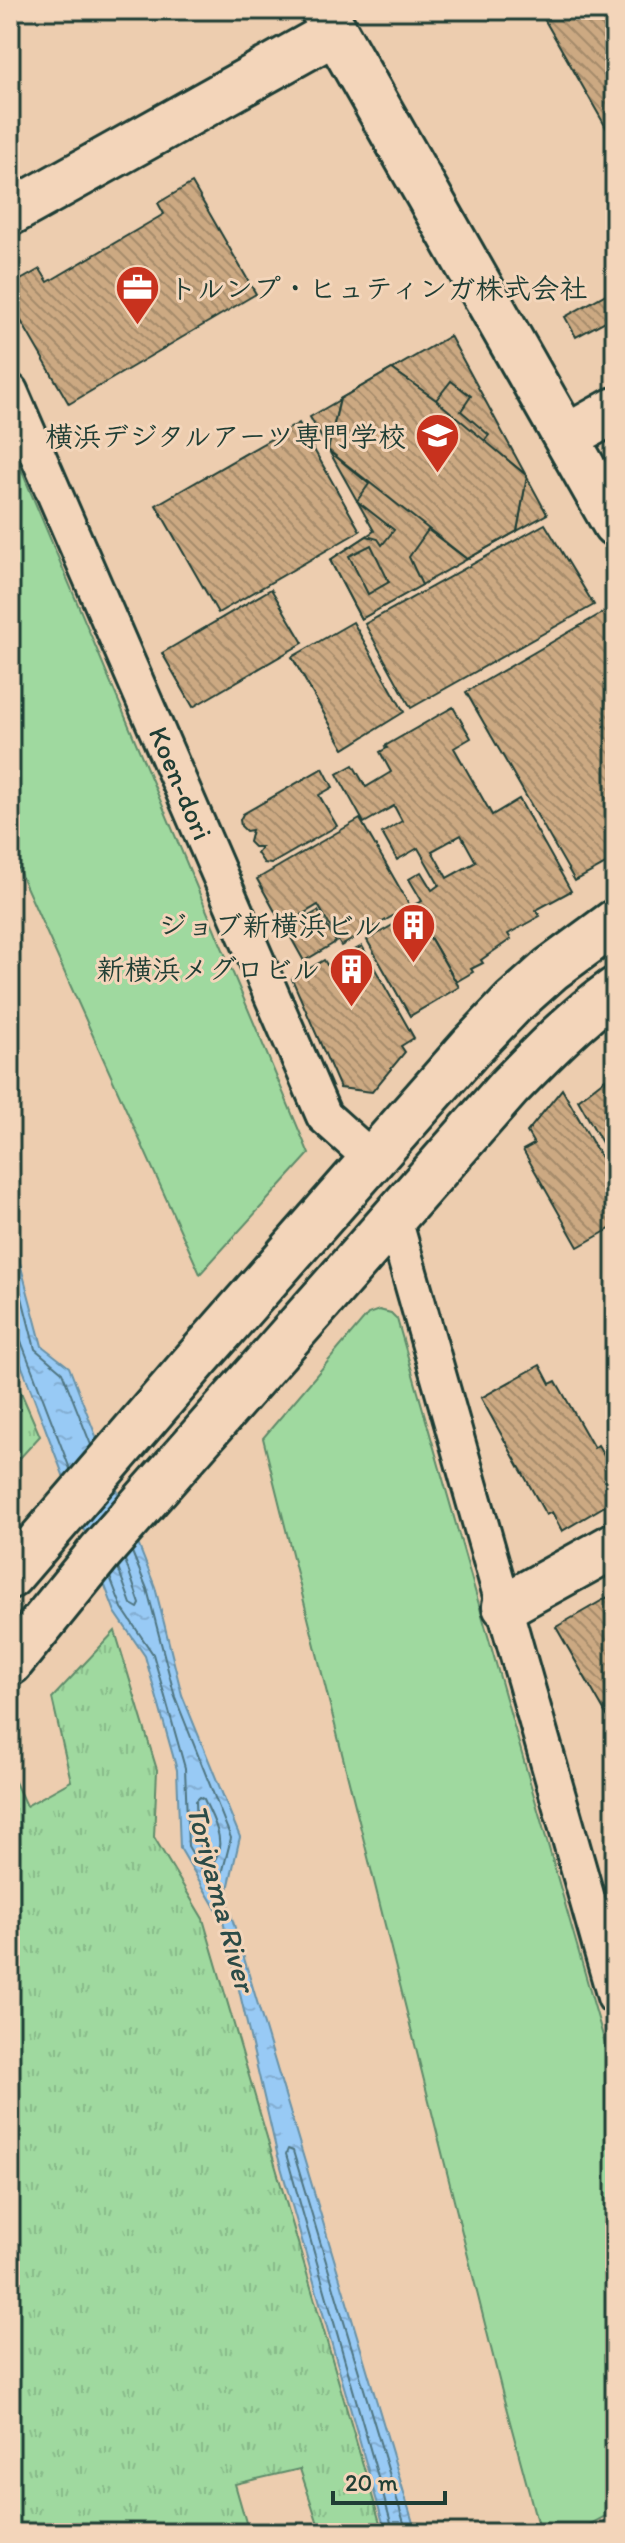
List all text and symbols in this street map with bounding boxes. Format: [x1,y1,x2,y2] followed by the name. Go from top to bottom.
[114,264,162,327] office icon: トルンプ・ヒュティンガ株式会社
[169,271,587,305] place label: トルンプ・ヒュティンガ株式会社
[413,412,461,475] school or university icon: 横浜デジタルアーツ専門学校
[45,419,406,453] place label: 横浜デジタルアーツ専門学校
[142,721,220,845] street label: Koen-dori
[389,901,437,964] building icon: ジョブ新横浜ビル
[159,908,382,942] place label: ジョブ新横浜ビル
[327,945,375,1008] building icon: 新横浜メグロビル
[97,952,320,986] place label: 新横浜メグロビル
[179,1801,265,1999] water label: Toriyama River
[333,2455,445,2505] scale bar
[345,2468,398,2497] text: 20 m

